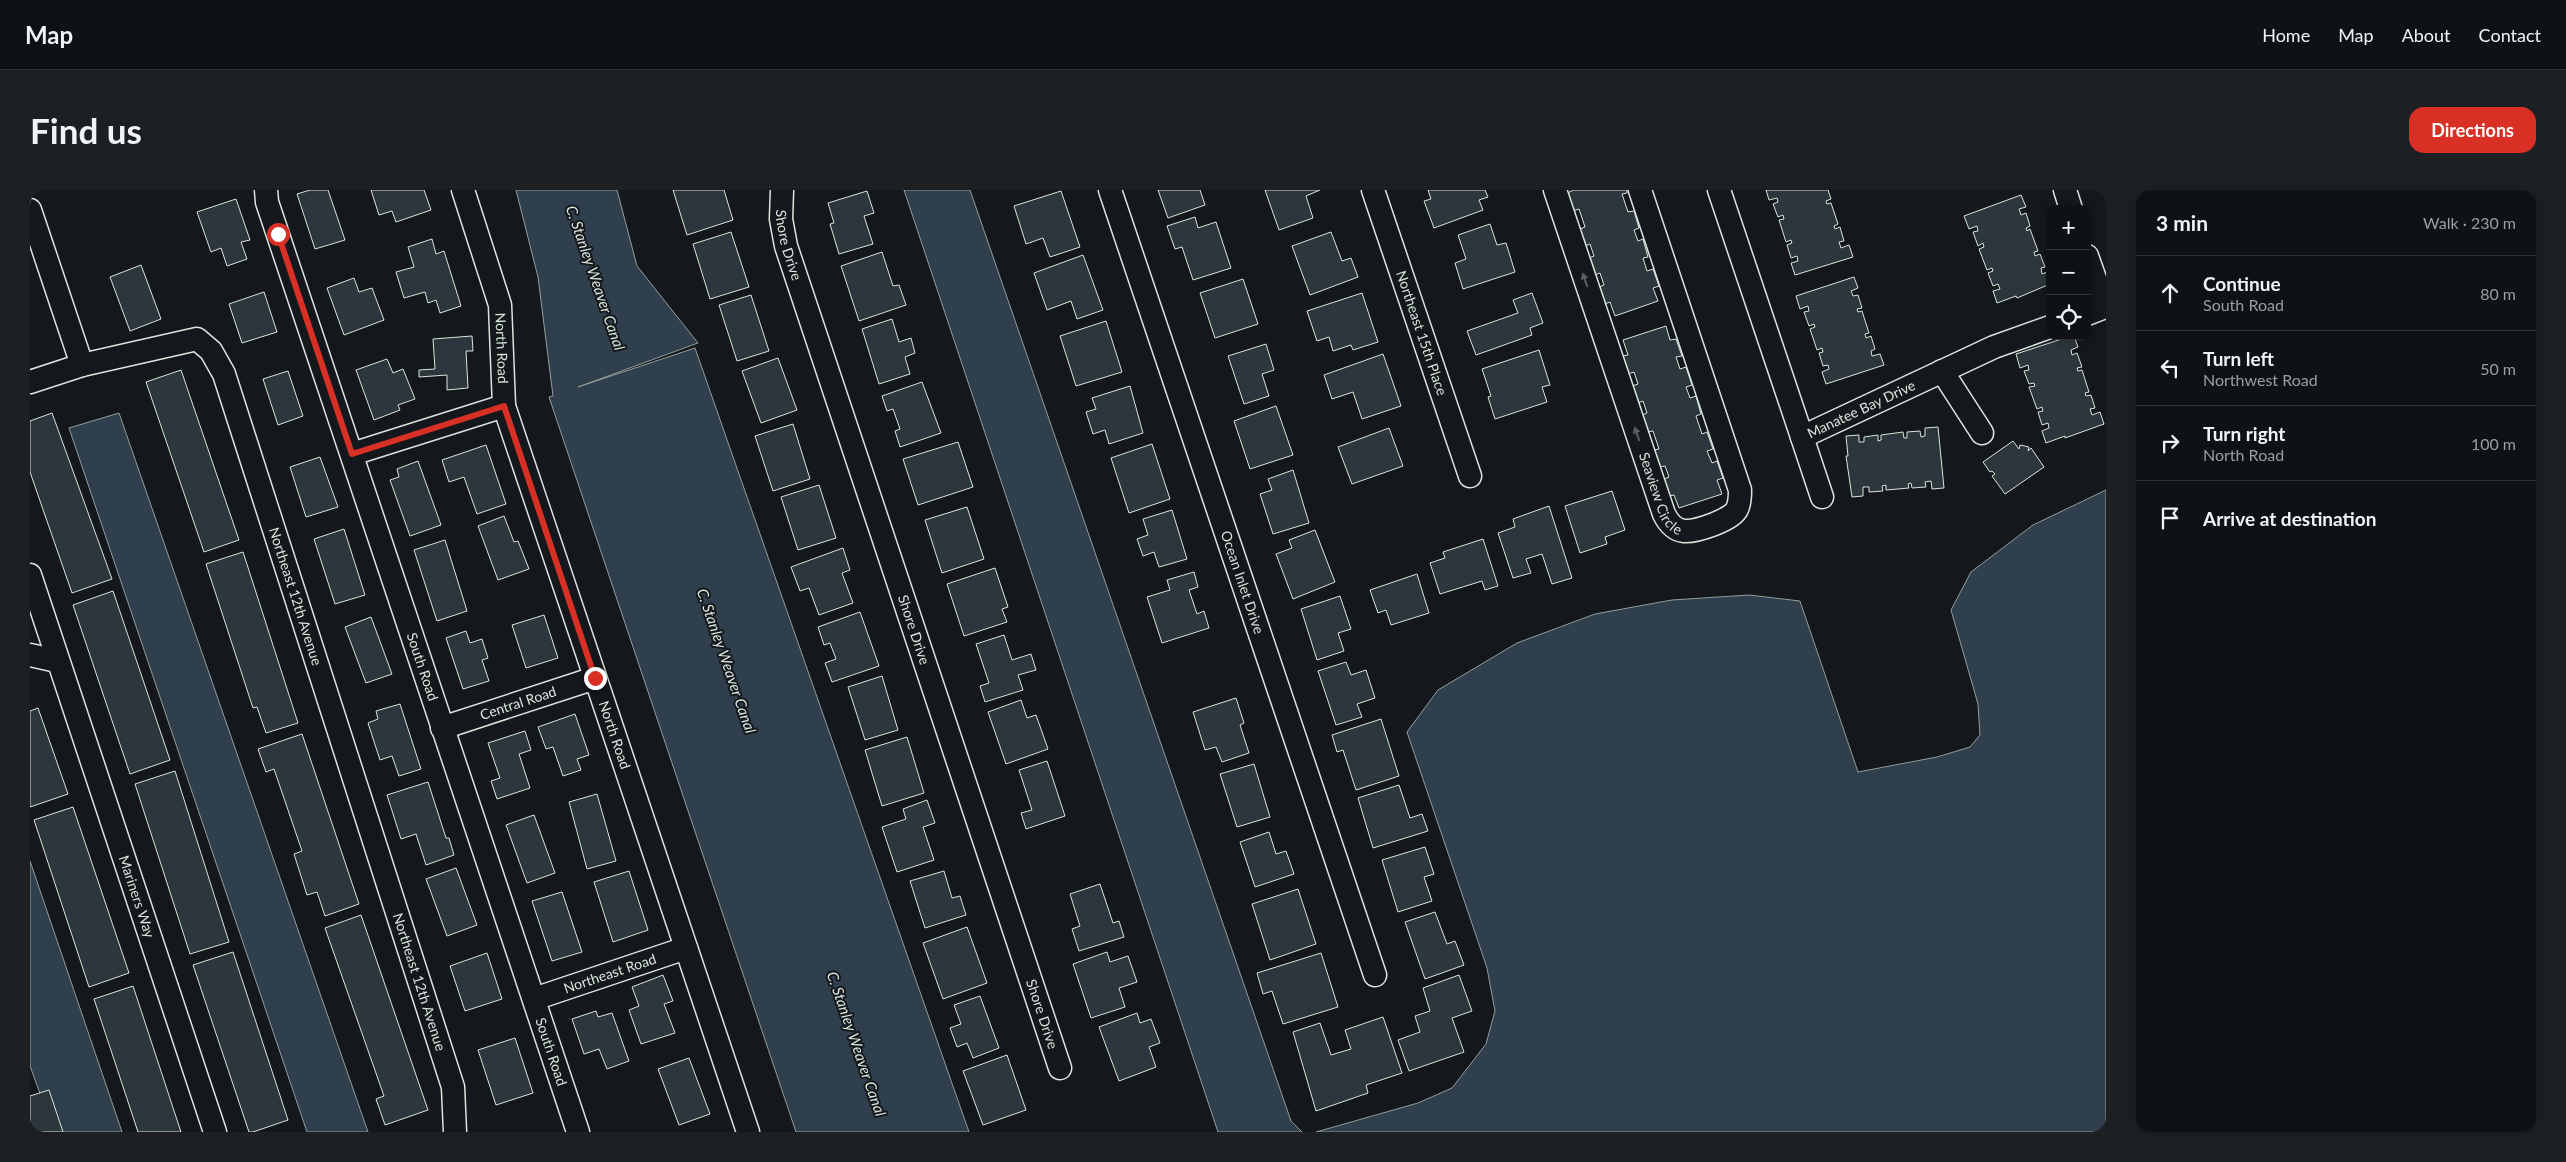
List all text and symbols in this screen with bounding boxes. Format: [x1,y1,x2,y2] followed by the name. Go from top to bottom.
[25,20,73,49] text: Map
[2262,24,2310,46] text: Home
[2338,24,2374,46] text: Map
[2402,24,2451,46] text: About
[2479,24,2541,46] text: Contact
[2409,107,2536,153] button: Directions
[30,109,142,151] text: Find us
[563,203,629,353] water label: C. Stanley Weaver Canal
[2046,205,2091,340] map controls
[2046,205,2091,250] button: +
[773,209,806,282] street label: Shore Drive
[2156,210,2208,235] text: 3 min
[2423,213,2516,232] text: Walk · 230 m
[267,223,290,246] route start
[2046,250,2091,295] button: −
[1393,268,1451,397] street label: Northeast 15th Place
[2203,272,2281,295] text: Continue
[1581,273,1588,288] one-way arrow
[2156,279,2184,307] icon: ahead
[2480,284,2516,303] text: 80 m
[2046,295,2091,340] button: locate
[2203,295,2284,314] text: South Road
[492,312,512,384] street label: North Road
[2203,347,2274,370] text: Turn left
[2156,354,2184,382] icon: left
[2480,359,2516,378] text: 50 m
[2203,370,2318,389] text: Northwest Road
[1804,376,1918,441] street label: Manatee Bay Drive
[2203,422,2285,445] text: Turn right
[1633,427,1640,442] one-way arrow
[2156,429,2184,457] icon: right
[2471,434,2516,453] text: 100 m
[2203,445,2284,464] text: North Road
[1636,450,1685,538] street label: Seaview Circle
[2156,504,2184,532] icon: arrive
[2203,507,2376,530] text: Arrive at destination
[266,525,326,667] street label: Northeast 12th Avenue
[1218,528,1268,636] street label: Ocean Inlet Drive
[694,586,760,736] water label: C. Stanley Weaver Canal
[895,593,934,667] street label: Shore Drive
[404,630,442,703] street label: South Road
[584,667,607,690] route end
[478,682,558,723] street label: Central Road
[596,698,634,771] street label: North Road
[116,853,159,941] street label: Mariners Way
[390,911,450,1053] street label: Northeast 12th Avenue
[561,950,658,996] street label: Northeast Road
[824,969,890,1119] water label: C. Stanley Weaver Canal
[1023,977,1062,1051] street label: Shore Drive
[532,1015,571,1088] street label: South Road

